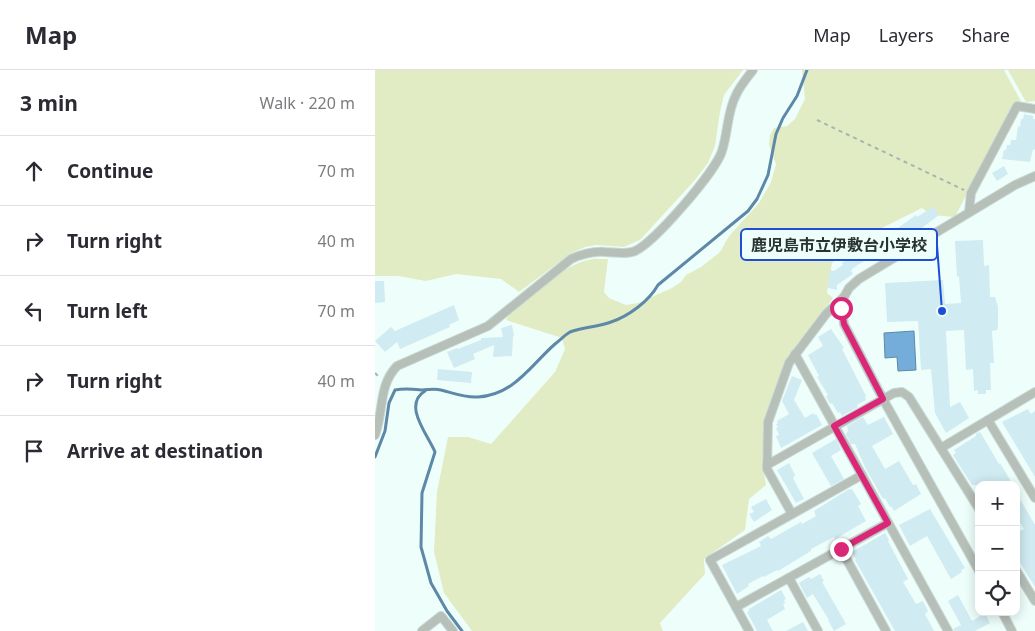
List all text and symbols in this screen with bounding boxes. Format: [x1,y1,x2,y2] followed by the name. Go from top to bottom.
[25,18,77,51] text: Map
[813,23,851,47] text: Map
[879,23,934,47] text: Layers
[962,23,1010,47] text: Share
[20,89,78,117] text: 3 min
[260,92,355,114] text: Walk · 220 m
[20,157,48,185] icon: ahead
[67,158,153,184] text: Continue
[318,160,355,182] text: 70 m
[20,227,48,255] icon: right
[67,228,162,254] text: Turn right
[741,229,937,260] callout: 鹿児島市立伊敷台小学校
[318,230,355,252] text: 40 m
[751,234,927,256] text: 鹿児島市立伊敷台小学校
[20,297,48,325] icon: left
[830,297,853,320] route start
[67,298,148,324] text: Turn left
[318,300,355,322] text: 70 m
[20,367,48,395] icon: right
[67,368,162,394] text: Turn right
[318,370,355,392] text: 40 m
[20,437,48,465] icon: arrive
[67,438,263,464] text: Arrive at destination
[975,481,1020,616] map controls
[975,481,1020,526] button: +
[975,526,1020,571] button: −
[830,538,853,561] route end
[975,571,1020,616] button: locate

